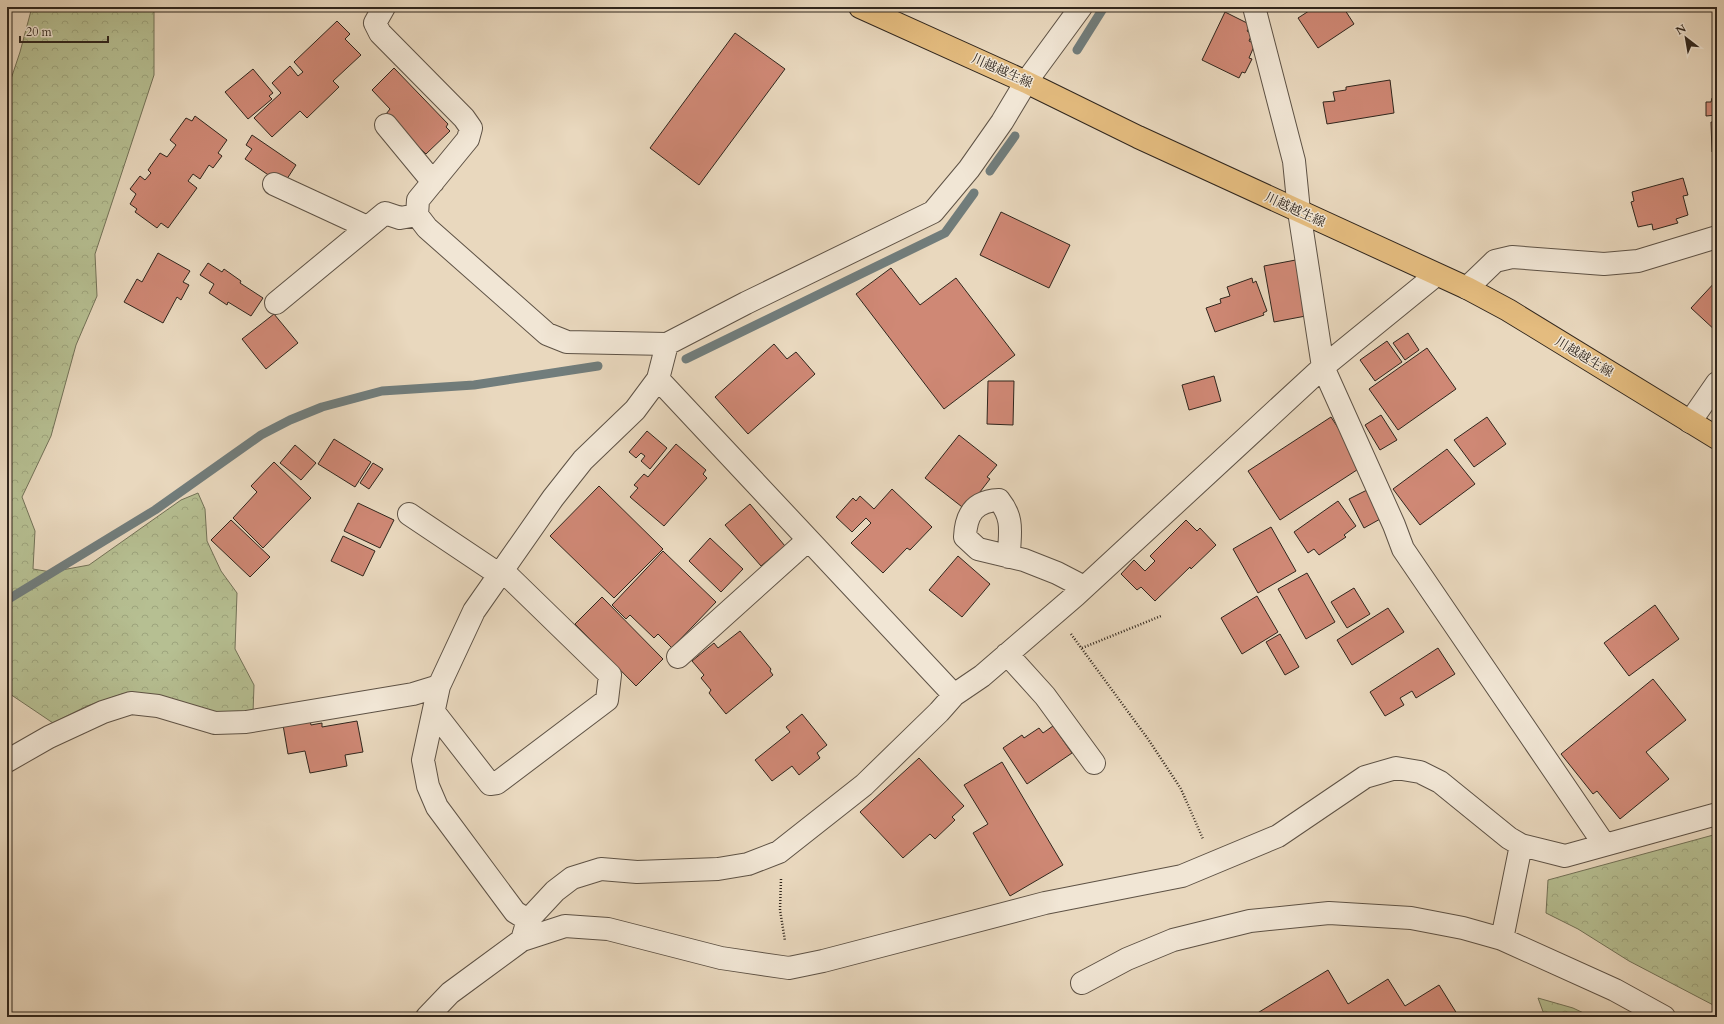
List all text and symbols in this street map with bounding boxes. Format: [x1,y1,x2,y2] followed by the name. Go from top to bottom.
[20,18,108,44] scale bar
[1666,18,1706,58] north arrow
[1673,21,1689,39] text: N
[26,24,53,40] text: 20 m
[969,50,1035,92] street label: 川越越生線
[1262,188,1328,232] street label: 川越越生線
[1552,333,1616,381] street label: 川越越生線

